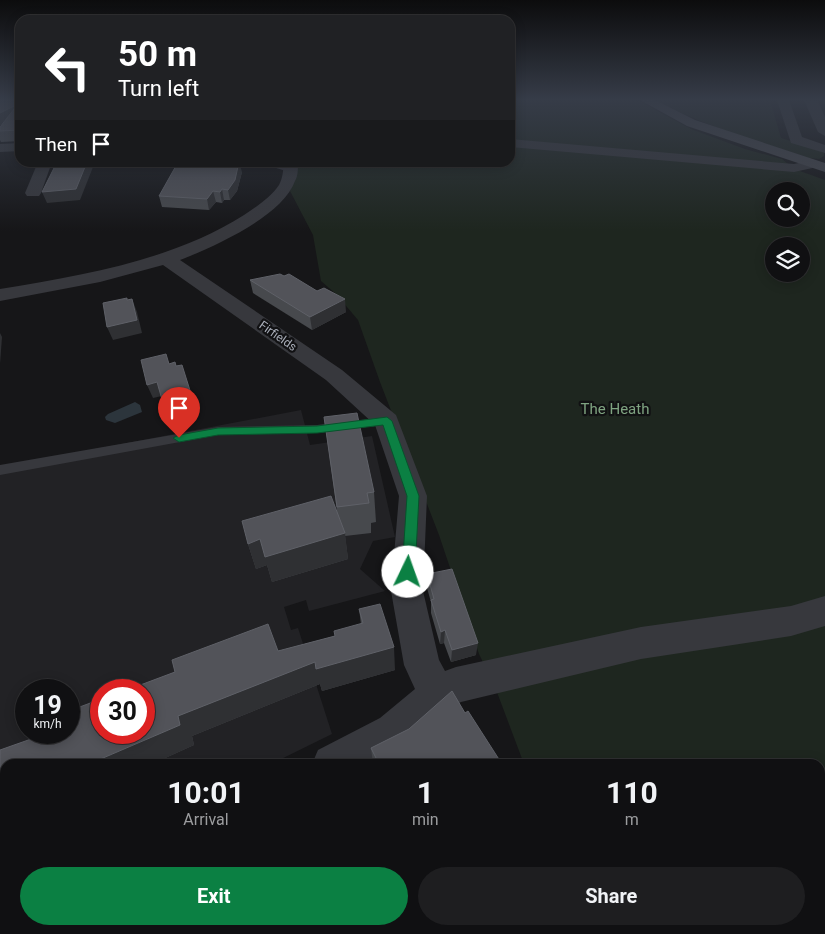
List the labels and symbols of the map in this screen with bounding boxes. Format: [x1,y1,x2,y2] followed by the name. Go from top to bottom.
[257,318,299,354] street label: Firfields
[158,387,200,438] pin
[581,400,649,418] park label: The Heath
[381,545,433,597] position arrow
[90,679,155,744] speed limit sign: 30

